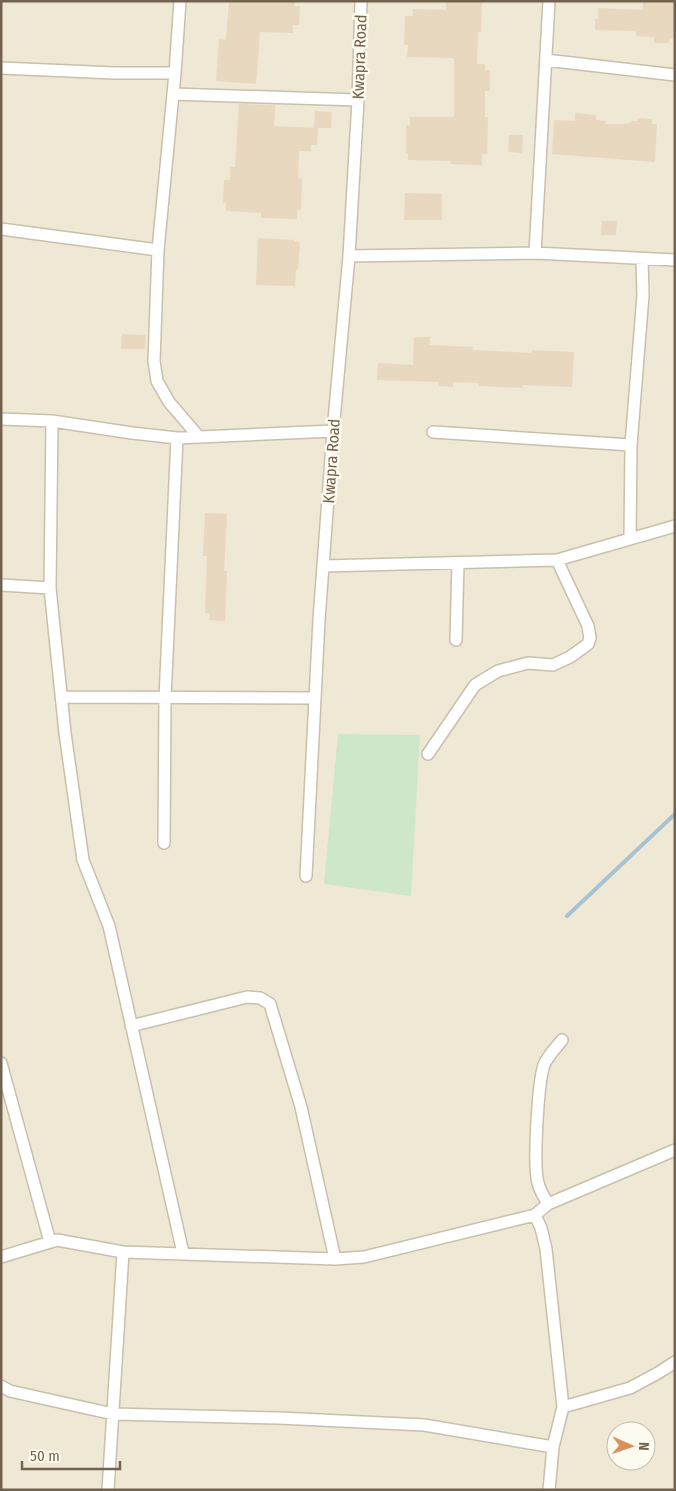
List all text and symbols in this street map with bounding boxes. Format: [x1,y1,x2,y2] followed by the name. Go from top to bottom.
[349,14,370,100] street label: Kwapra Road
[319,418,344,504] street label: Kwapra Road
[606,1421,656,1471] north arrow
[22,1438,120,1470] scale bar
[635,1442,652,1451] text: N
[30,1447,60,1465] text: 50 m

